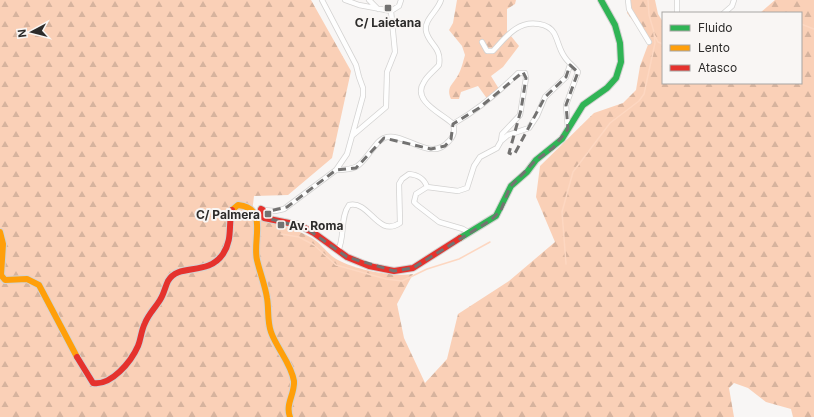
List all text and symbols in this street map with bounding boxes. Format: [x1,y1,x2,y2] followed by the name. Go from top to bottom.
[383,3,393,13] marker: C/ Laietana
[12,12,52,52] north arrow
[662,12,802,84] legend
[355,15,421,30] place label: C/ Laietana
[698,20,733,35] text: Fluido
[15,28,30,38] text: N
[698,40,730,55] text: Lento
[698,60,737,75] text: Atasco
[196,207,260,222] place label: C/ Palmera
[263,209,273,219] marker: C/ Palmera
[289,218,343,233] place label: Av. Roma
[276,220,286,230] marker: Av. Roma

